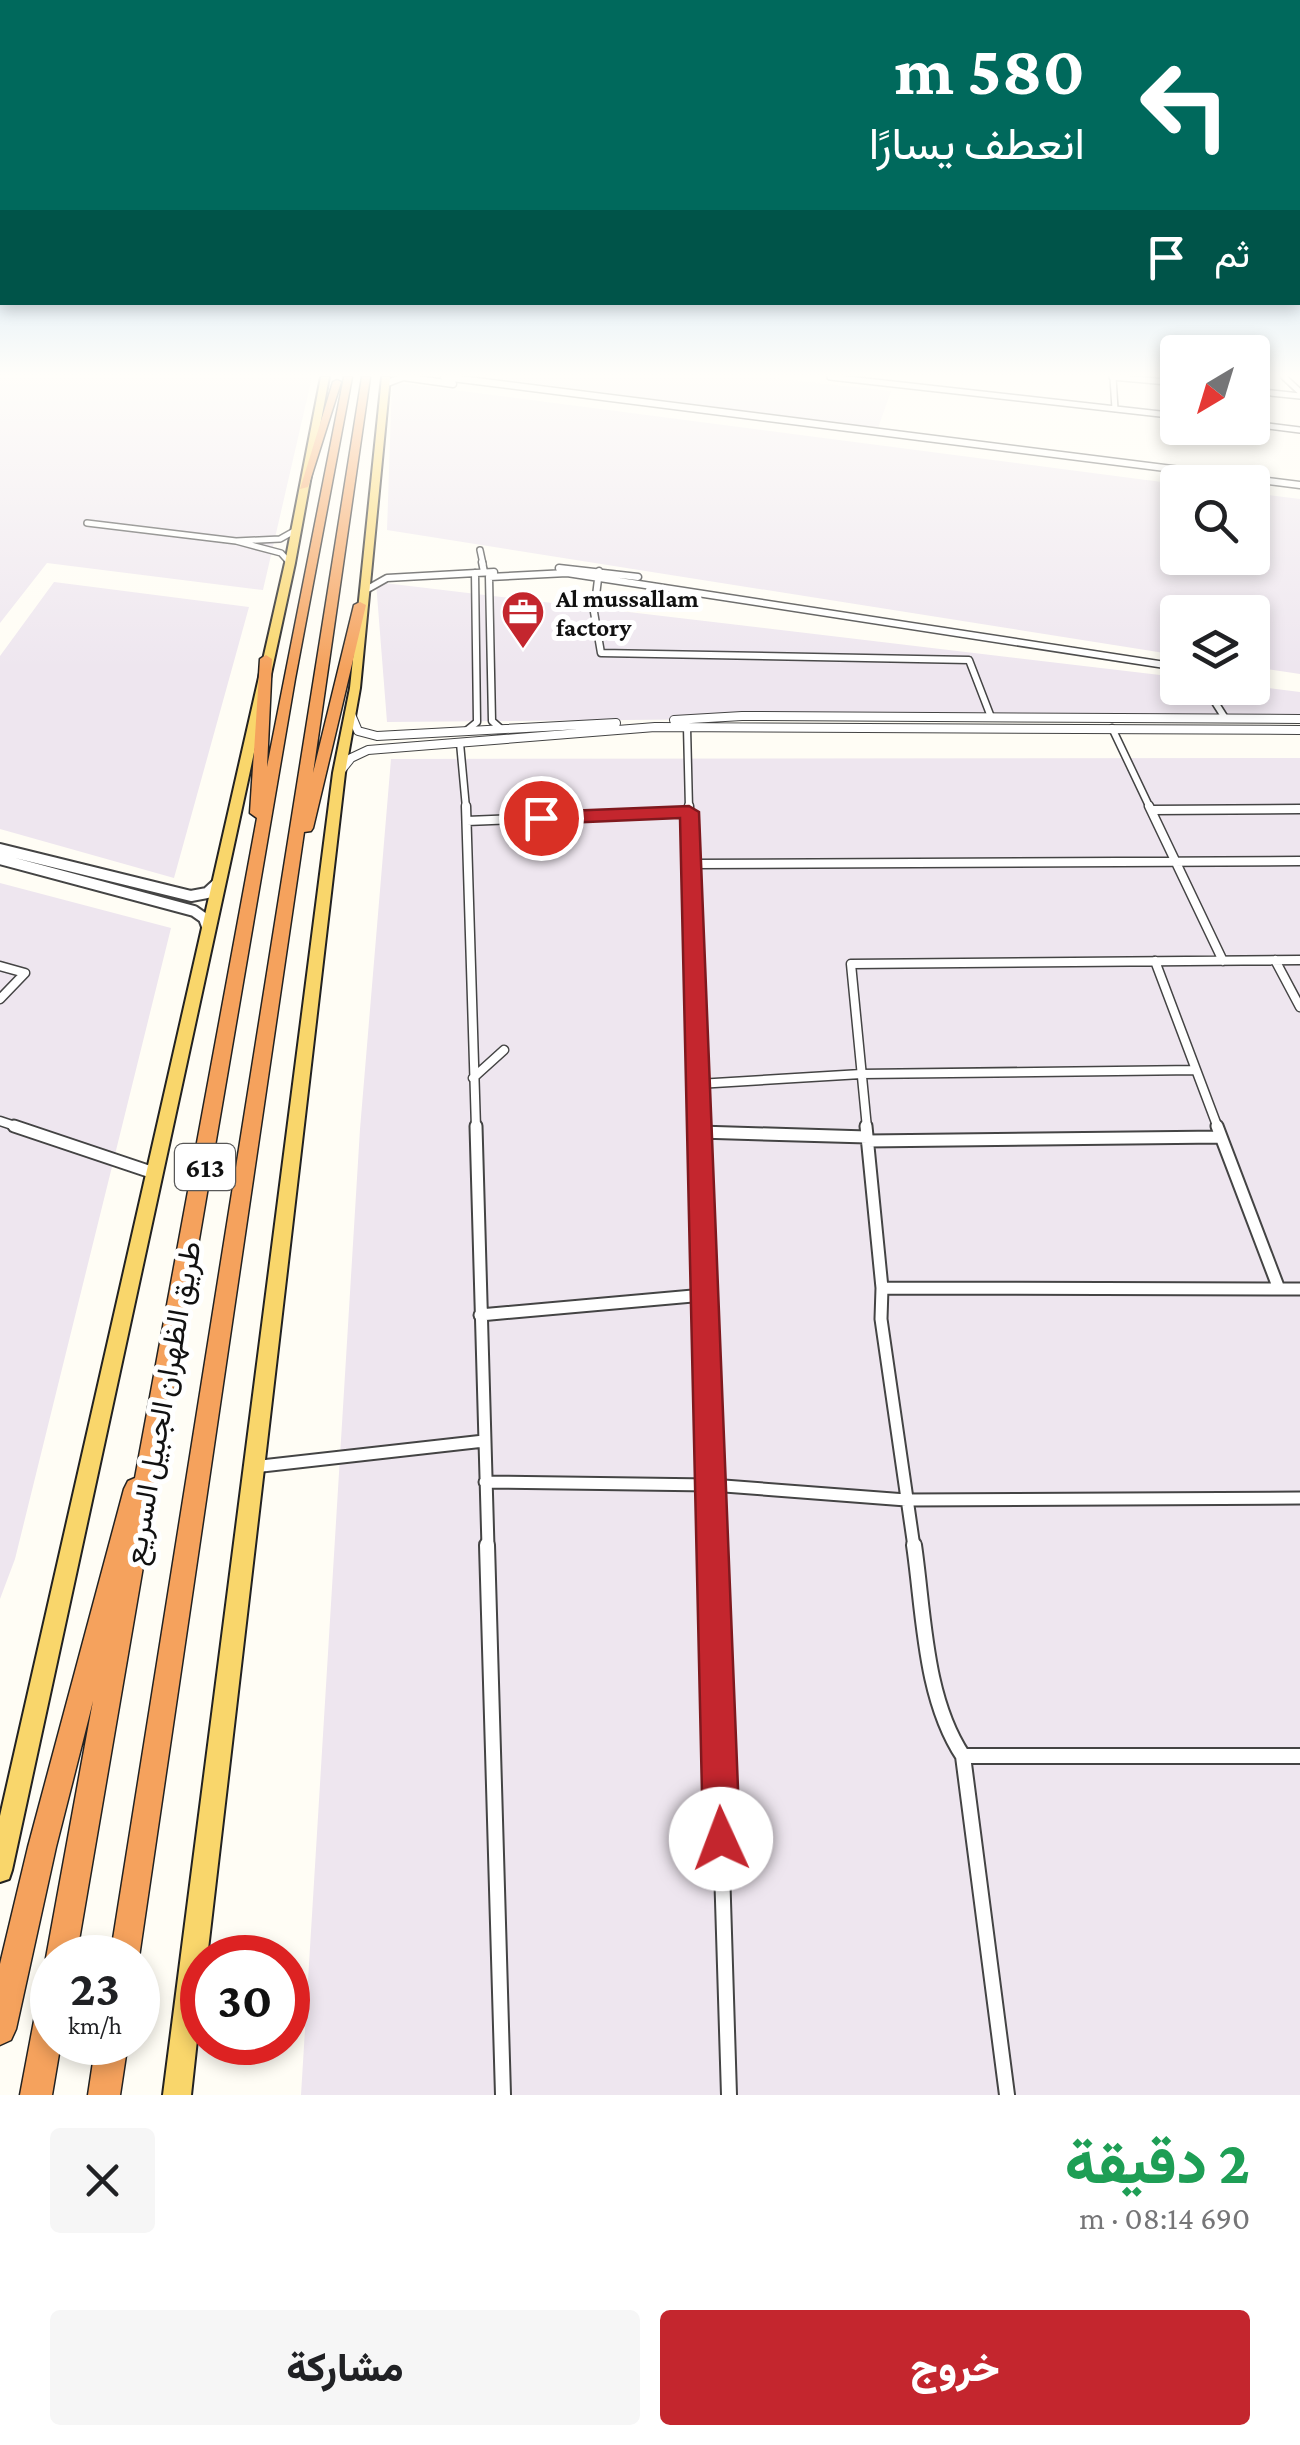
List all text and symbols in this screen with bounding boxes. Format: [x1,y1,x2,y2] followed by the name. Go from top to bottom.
[895,31,1085,109] text: 580 m
[1120,40,1250,170] icon: left
[869,119,1085,169] text: انعطف يسارًا
[1139,230,1194,285] icon: arrive
[1214,233,1250,275] text: ثم
[1160,335,1270,445] north arrow
[1160,335,1270,705] map controls
[1160,465,1270,575] button: search
[555,585,699,641] place label: Al mussallam factory
[500,589,546,650] office icon: Al mussallam factory
[1160,595,1270,705] button: layers
[499,776,584,861] pin
[514,791,569,846] icon: arrive
[175,1144,235,1190] road number: 613
[117,1239,211,1568] street label: طريق الظهران الجبيل السريع
[669,1787,773,1891] position arrow
[180,1935,310,2065] speed limit sign: 30
[70,1960,120,2016] text: 23
[68,2012,122,2039] text: km/h
[50,2128,155,2233] button: close
[1065,2129,1250,2196] text: 2 دقيقة
[1079,2200,1250,2236] text: 690 m · 08:14
[50,2310,640,2425] button: مشاركة
[660,2310,1250,2425] button: خروج

